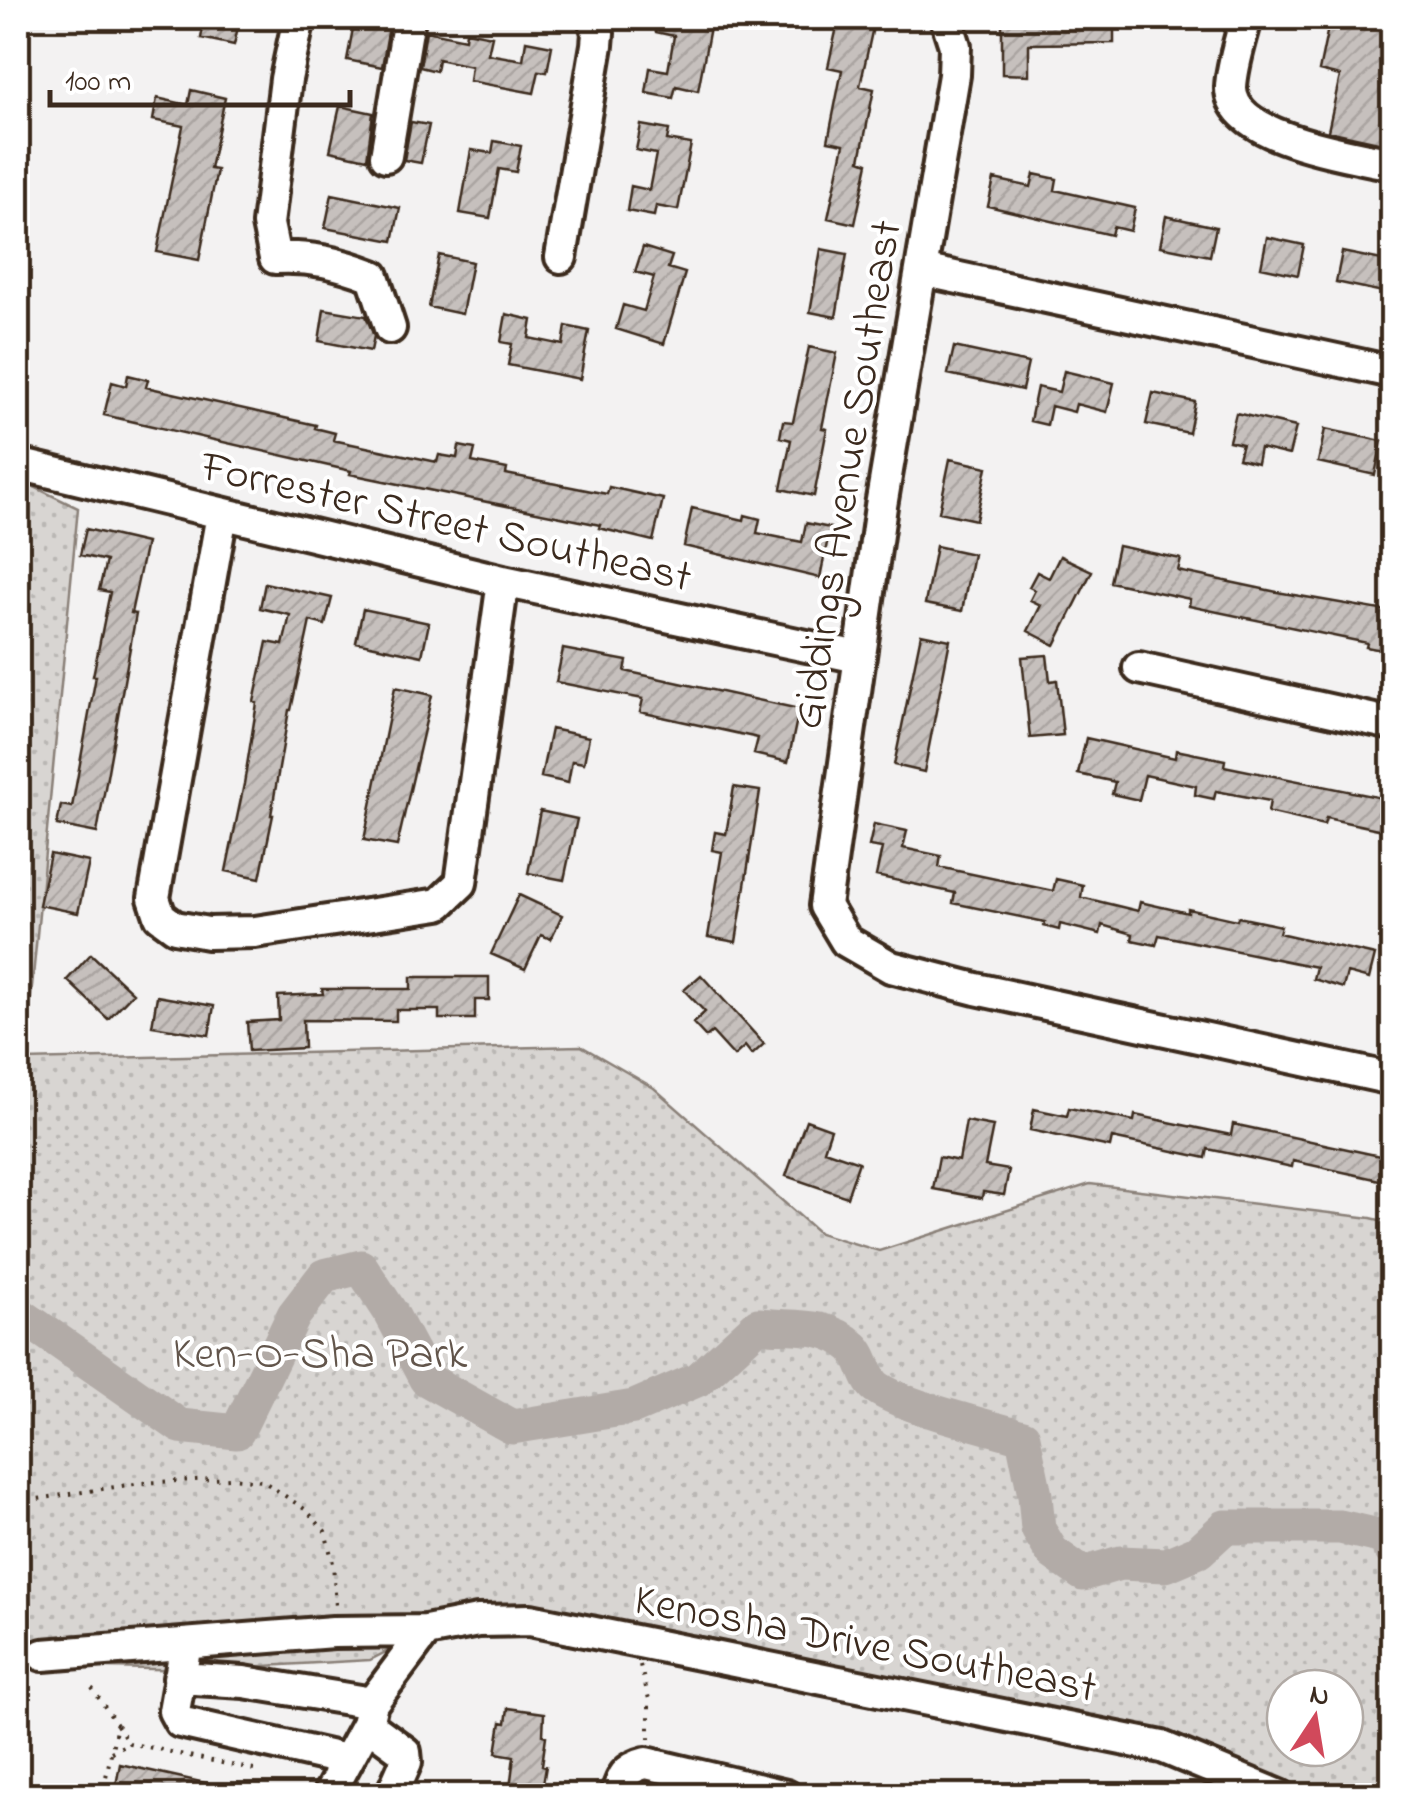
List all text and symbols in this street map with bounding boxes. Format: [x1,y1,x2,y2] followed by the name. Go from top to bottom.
[50,45,350,107] scale bar
[65,61,131,105] text: 100 m
[776,216,923,734] street label: Giddings Avenue Southeast
[193,435,698,612] street label: Forrester Street Southeast
[173,1323,468,1389] park label: Ken-O-Sha Park
[628,1569,1102,1723] street label: Kenosha Drive Southeast
[1265,1668,1365,1768] north arrow
[1306,1675,1333,1719] text: N

